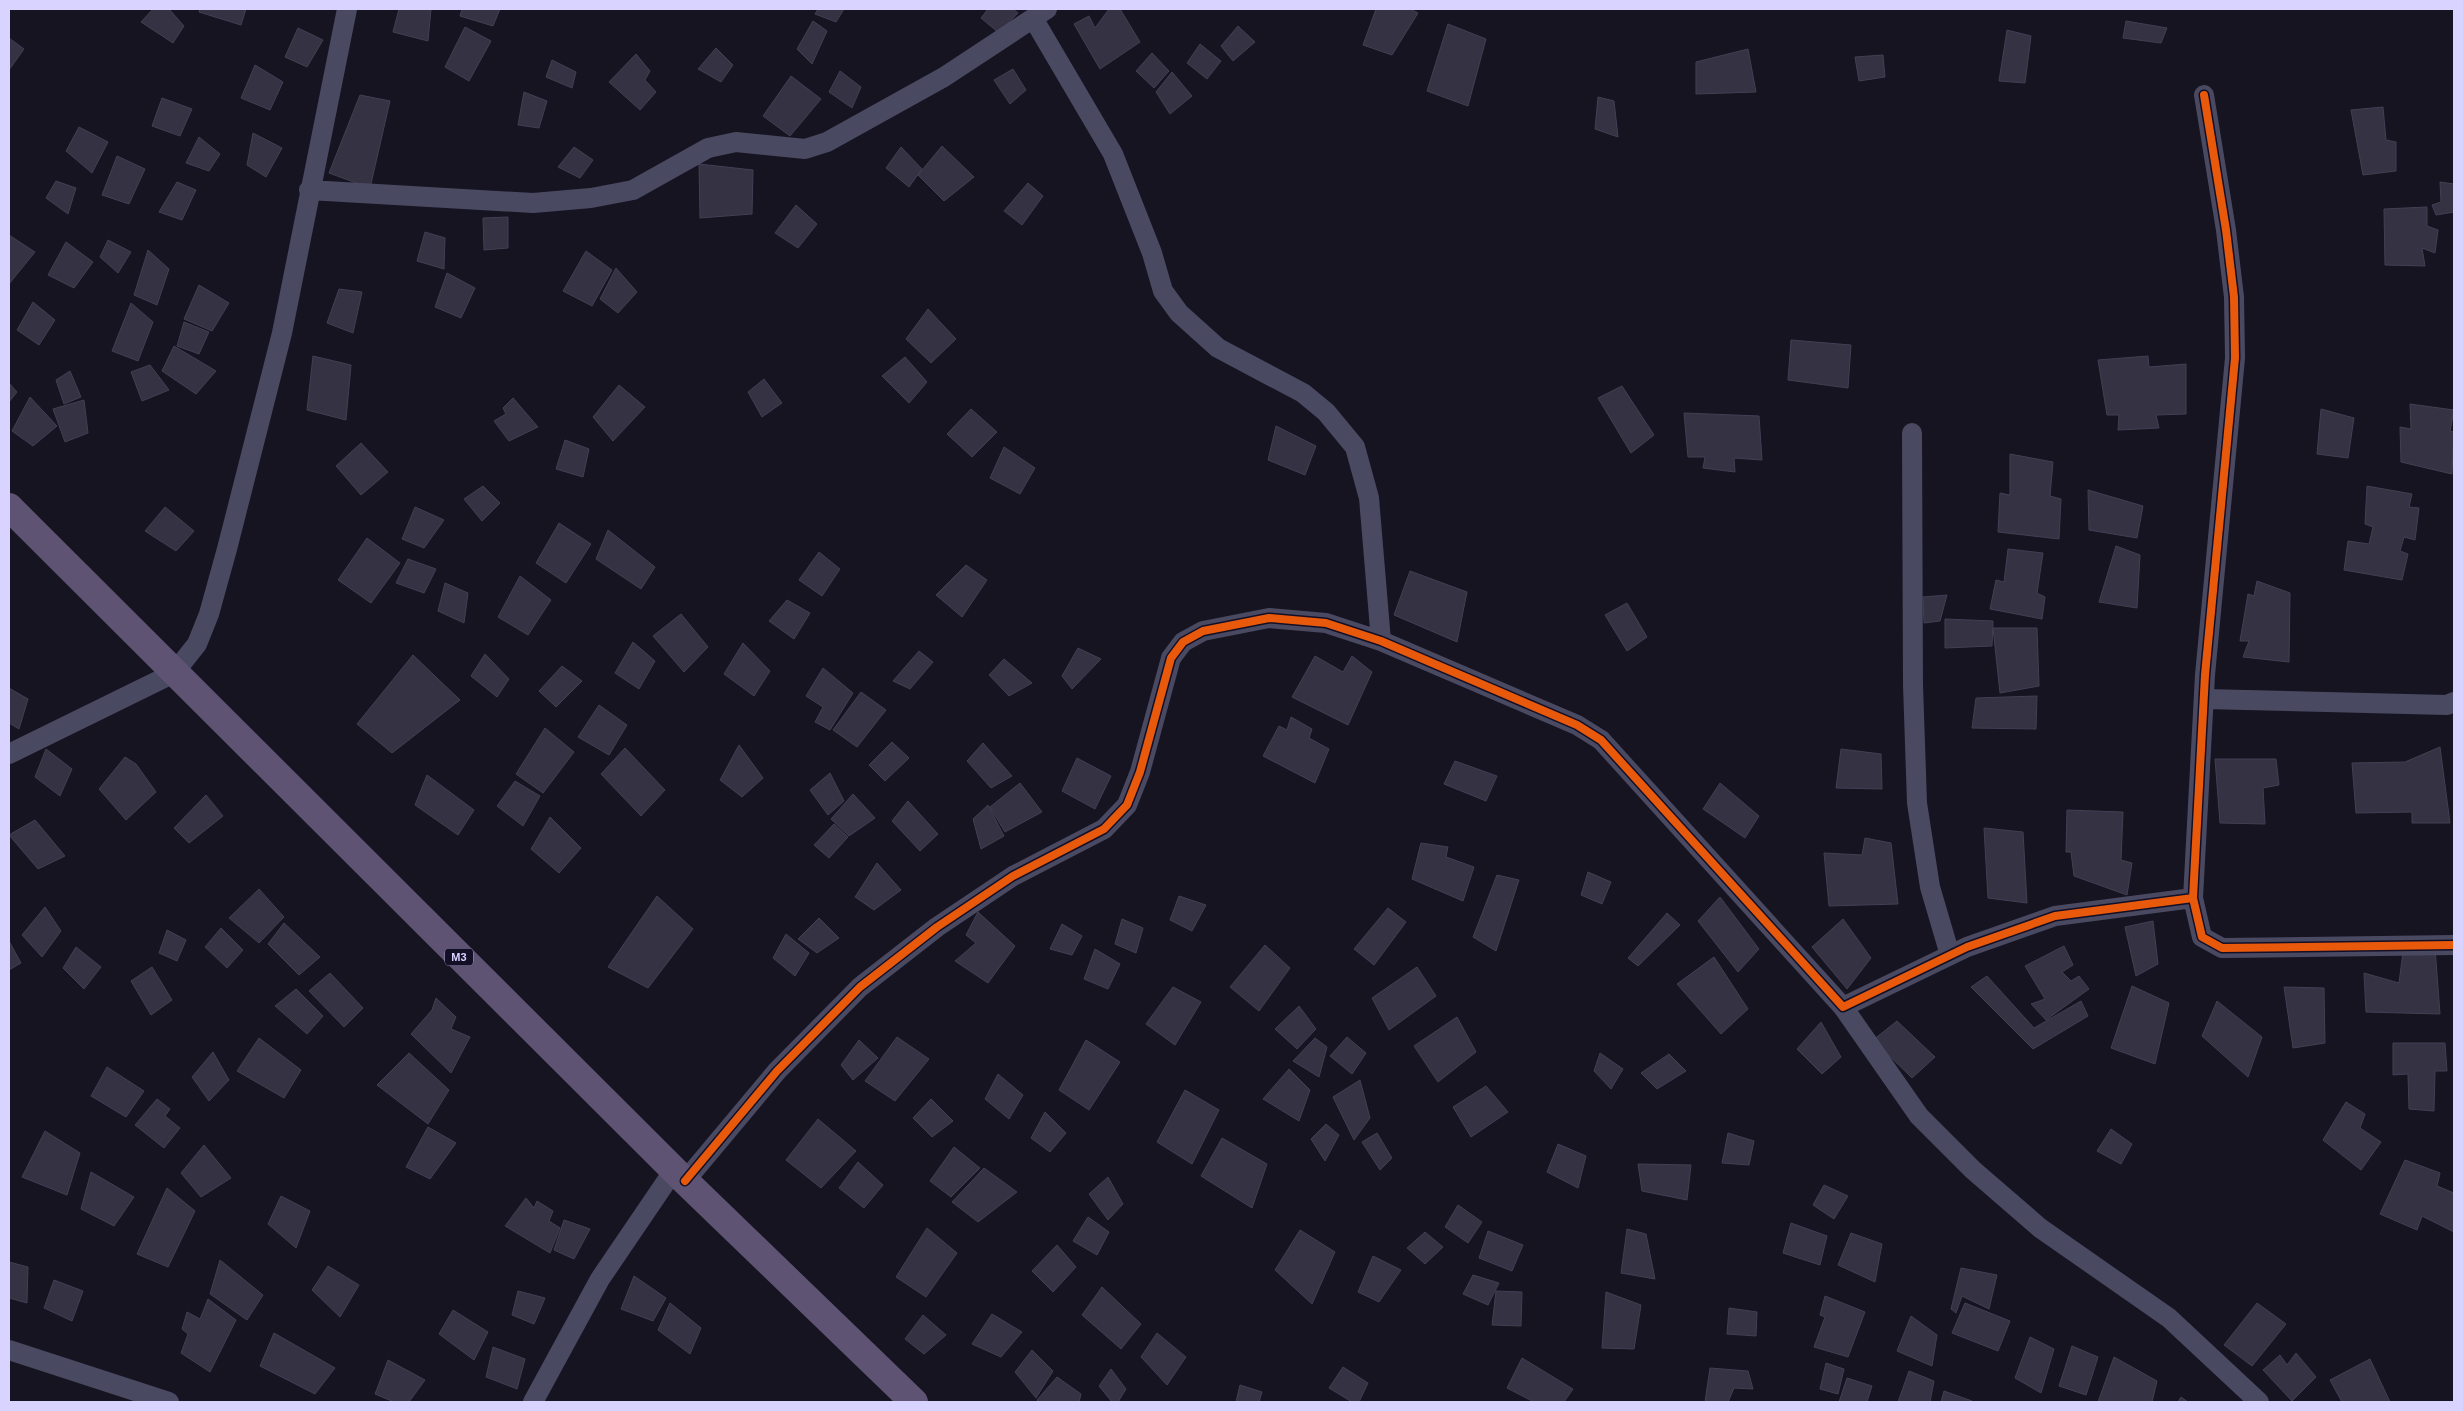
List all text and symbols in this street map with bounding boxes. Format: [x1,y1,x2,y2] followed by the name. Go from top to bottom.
[445,949,473,966] road number: M3

